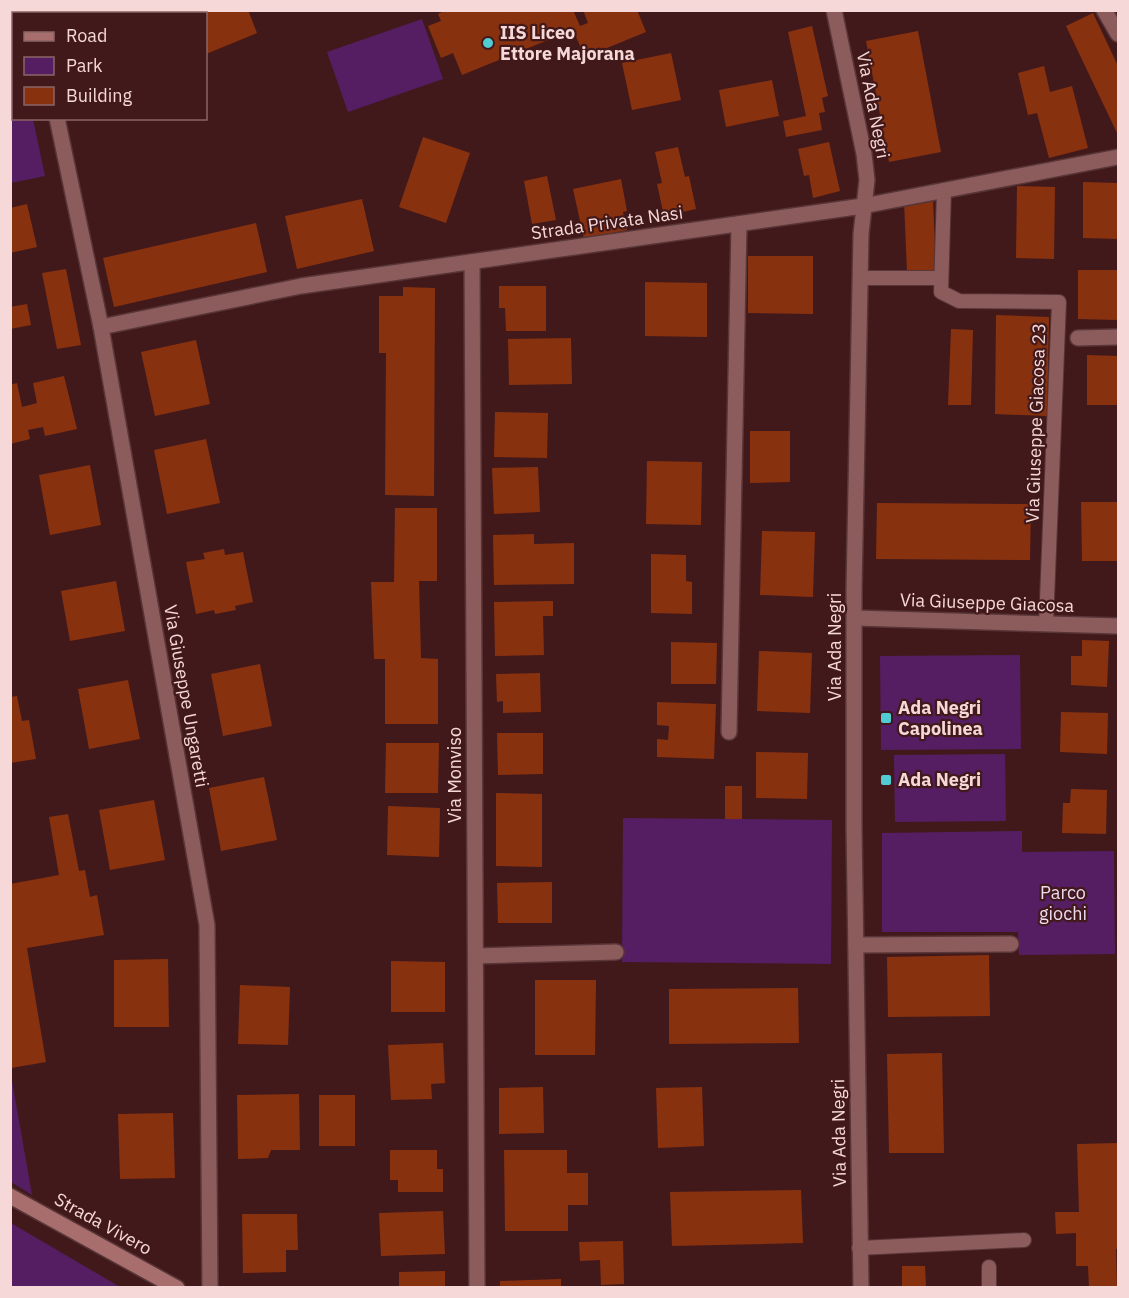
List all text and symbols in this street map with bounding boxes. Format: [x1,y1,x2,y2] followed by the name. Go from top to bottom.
[12,12,207,120] legend
[500,21,635,65] place label: IIS Liceo Ettore Majorana
[66,24,107,47] text: Road
[481,36,495,50] marker: IIS Liceo Ettore Majorana
[852,50,895,160] street label: Via Ada Negri
[66,54,103,77] text: Park
[66,84,133,107] text: Building
[529,200,684,245] street label: Strada Privata Nasi
[1021,323,1050,523] street label: Via Giuseppe Giacosa 23
[900,588,1075,617] street label: Via Giuseppe Giacosa
[823,593,846,701] street label: Via Ada Negri
[159,603,214,789] street label: Via Giuseppe Ungaretti
[898,696,983,740] place label: Ada Negri Capolinea
[879,711,893,725] marker: Ada Negri Capolinea
[443,727,466,823] street label: Via Monviso
[898,768,981,791] place label: Ada Negri
[879,773,893,787] marker: Ada Negri
[1039,881,1087,925] park label: Parco giochi
[826,1079,851,1187] street label: Via Ada Negri
[50,1187,156,1260] street label: Strada Vivero

